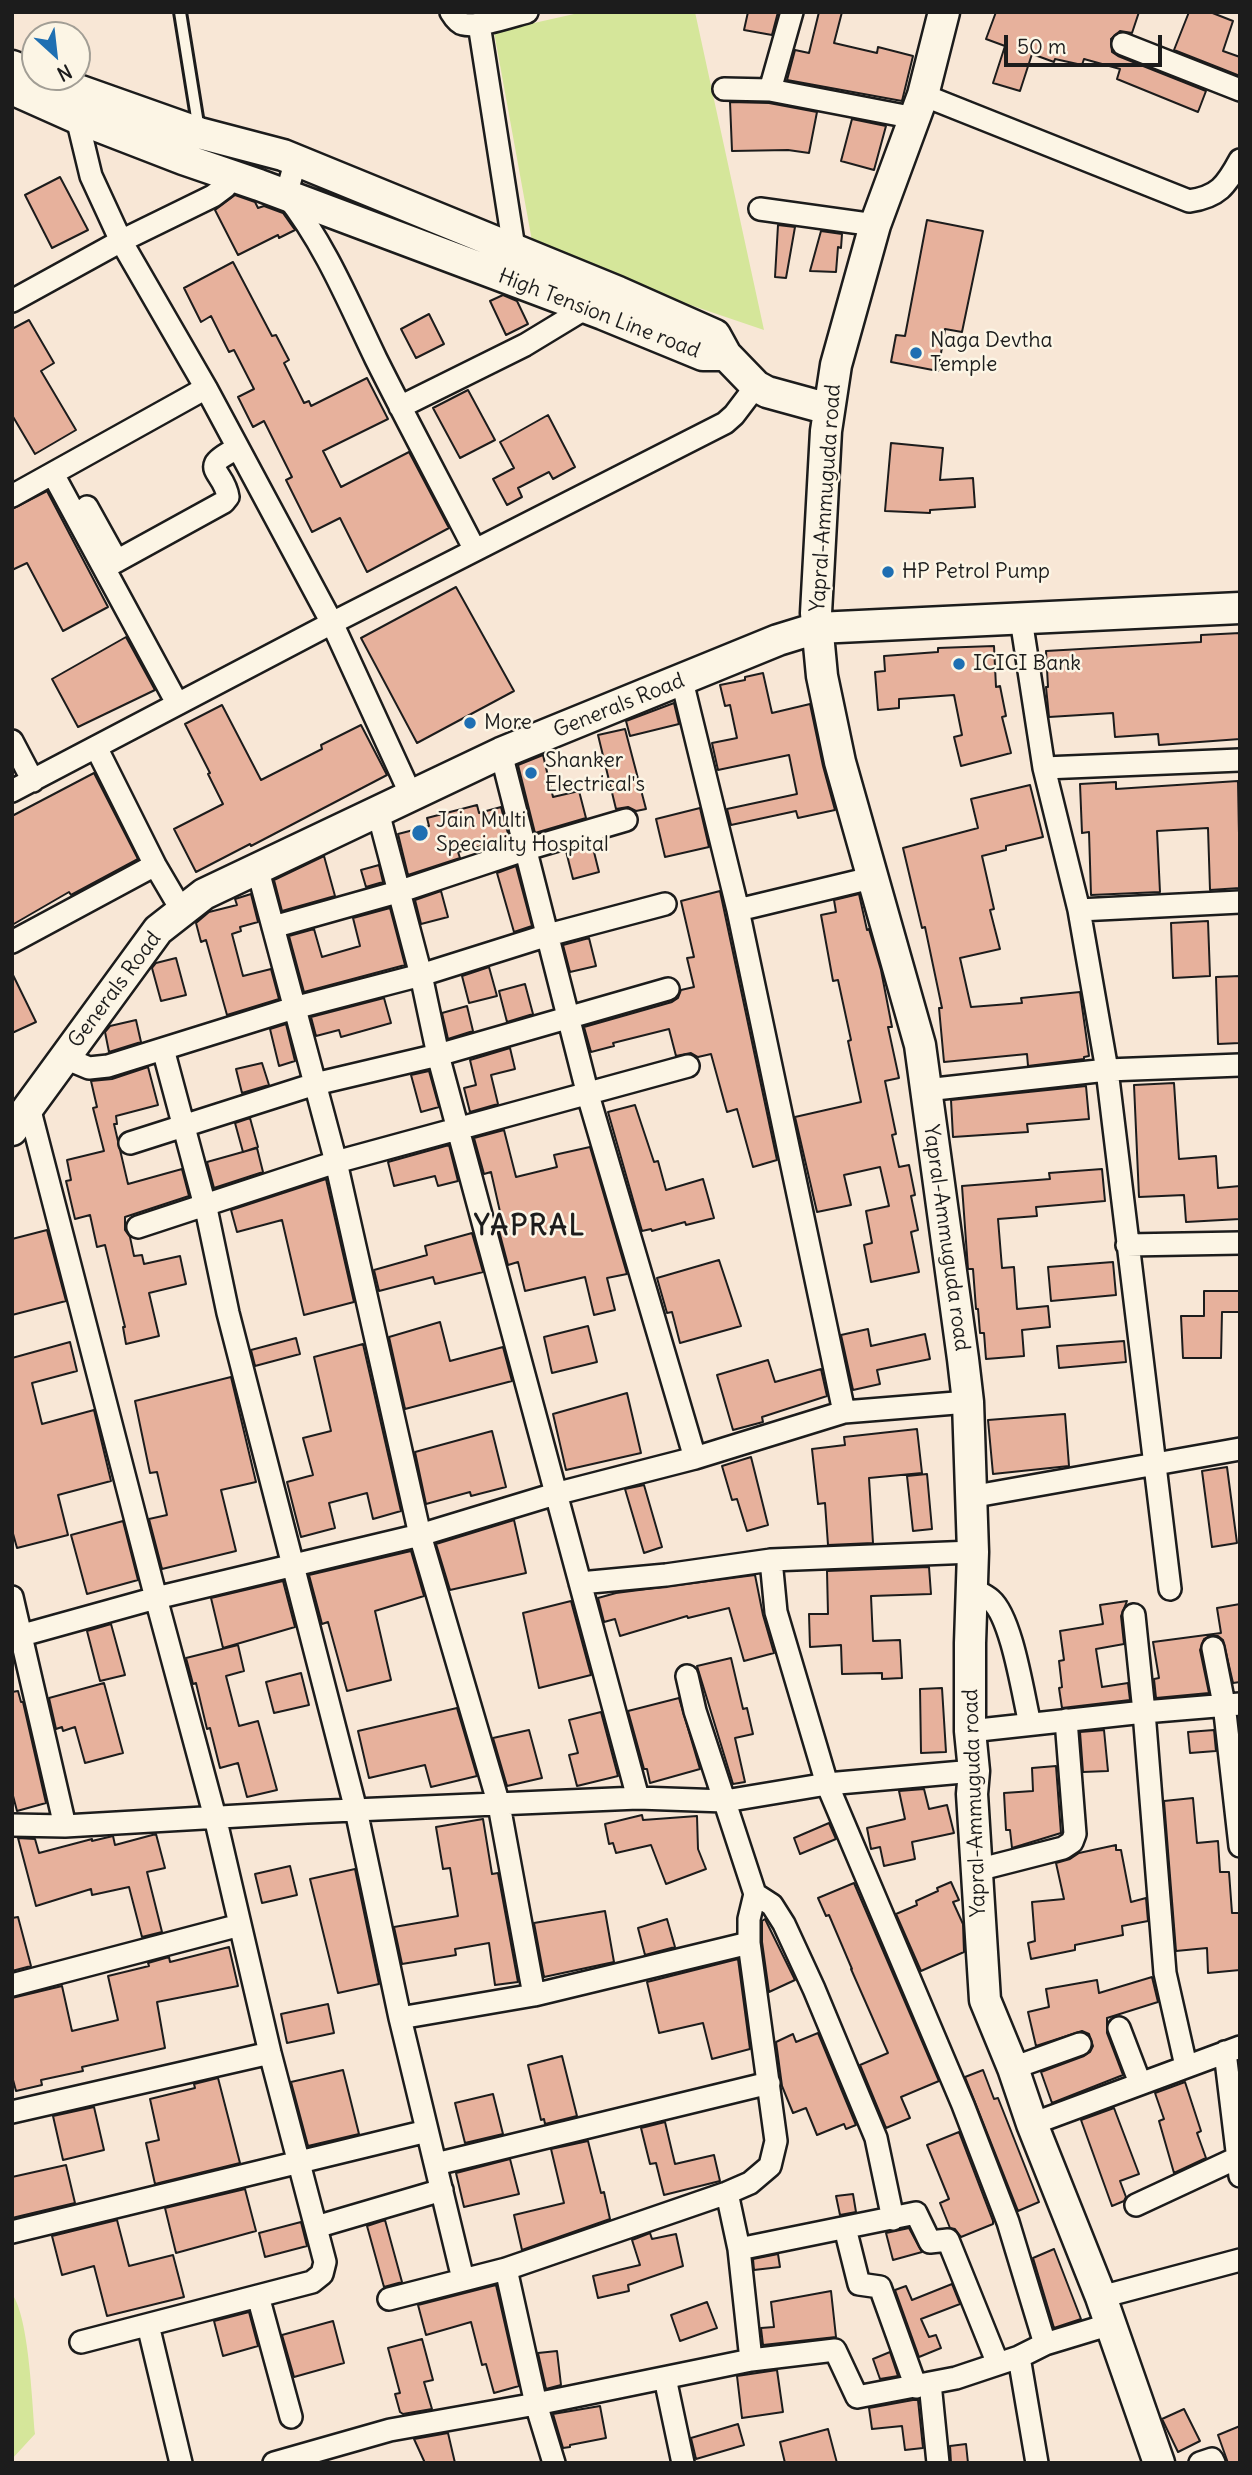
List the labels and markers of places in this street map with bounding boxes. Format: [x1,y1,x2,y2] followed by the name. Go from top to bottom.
[930,328,1053,378] place label: Naga Devtha Temple
[908,345,924,361] marker: Naga Devtha Temple
[902,559,1050,585] place label: HP Petrol Pump
[880,564,896,580] marker: HP Petrol Pump
[973,651,1081,677] place label: ICICI Bank
[951,656,967,672] marker: ICICI Bank
[484,710,532,736] place label: More
[462,715,478,731] marker: More
[545,748,645,798] place label: Shanker Electrical's
[523,765,539,781] marker: Shanker Electrical's
[436,808,609,858] place label: Jain Multi Speciality Hospital
[410,823,430,843] marker: Jain Multi Speciality Hospital

